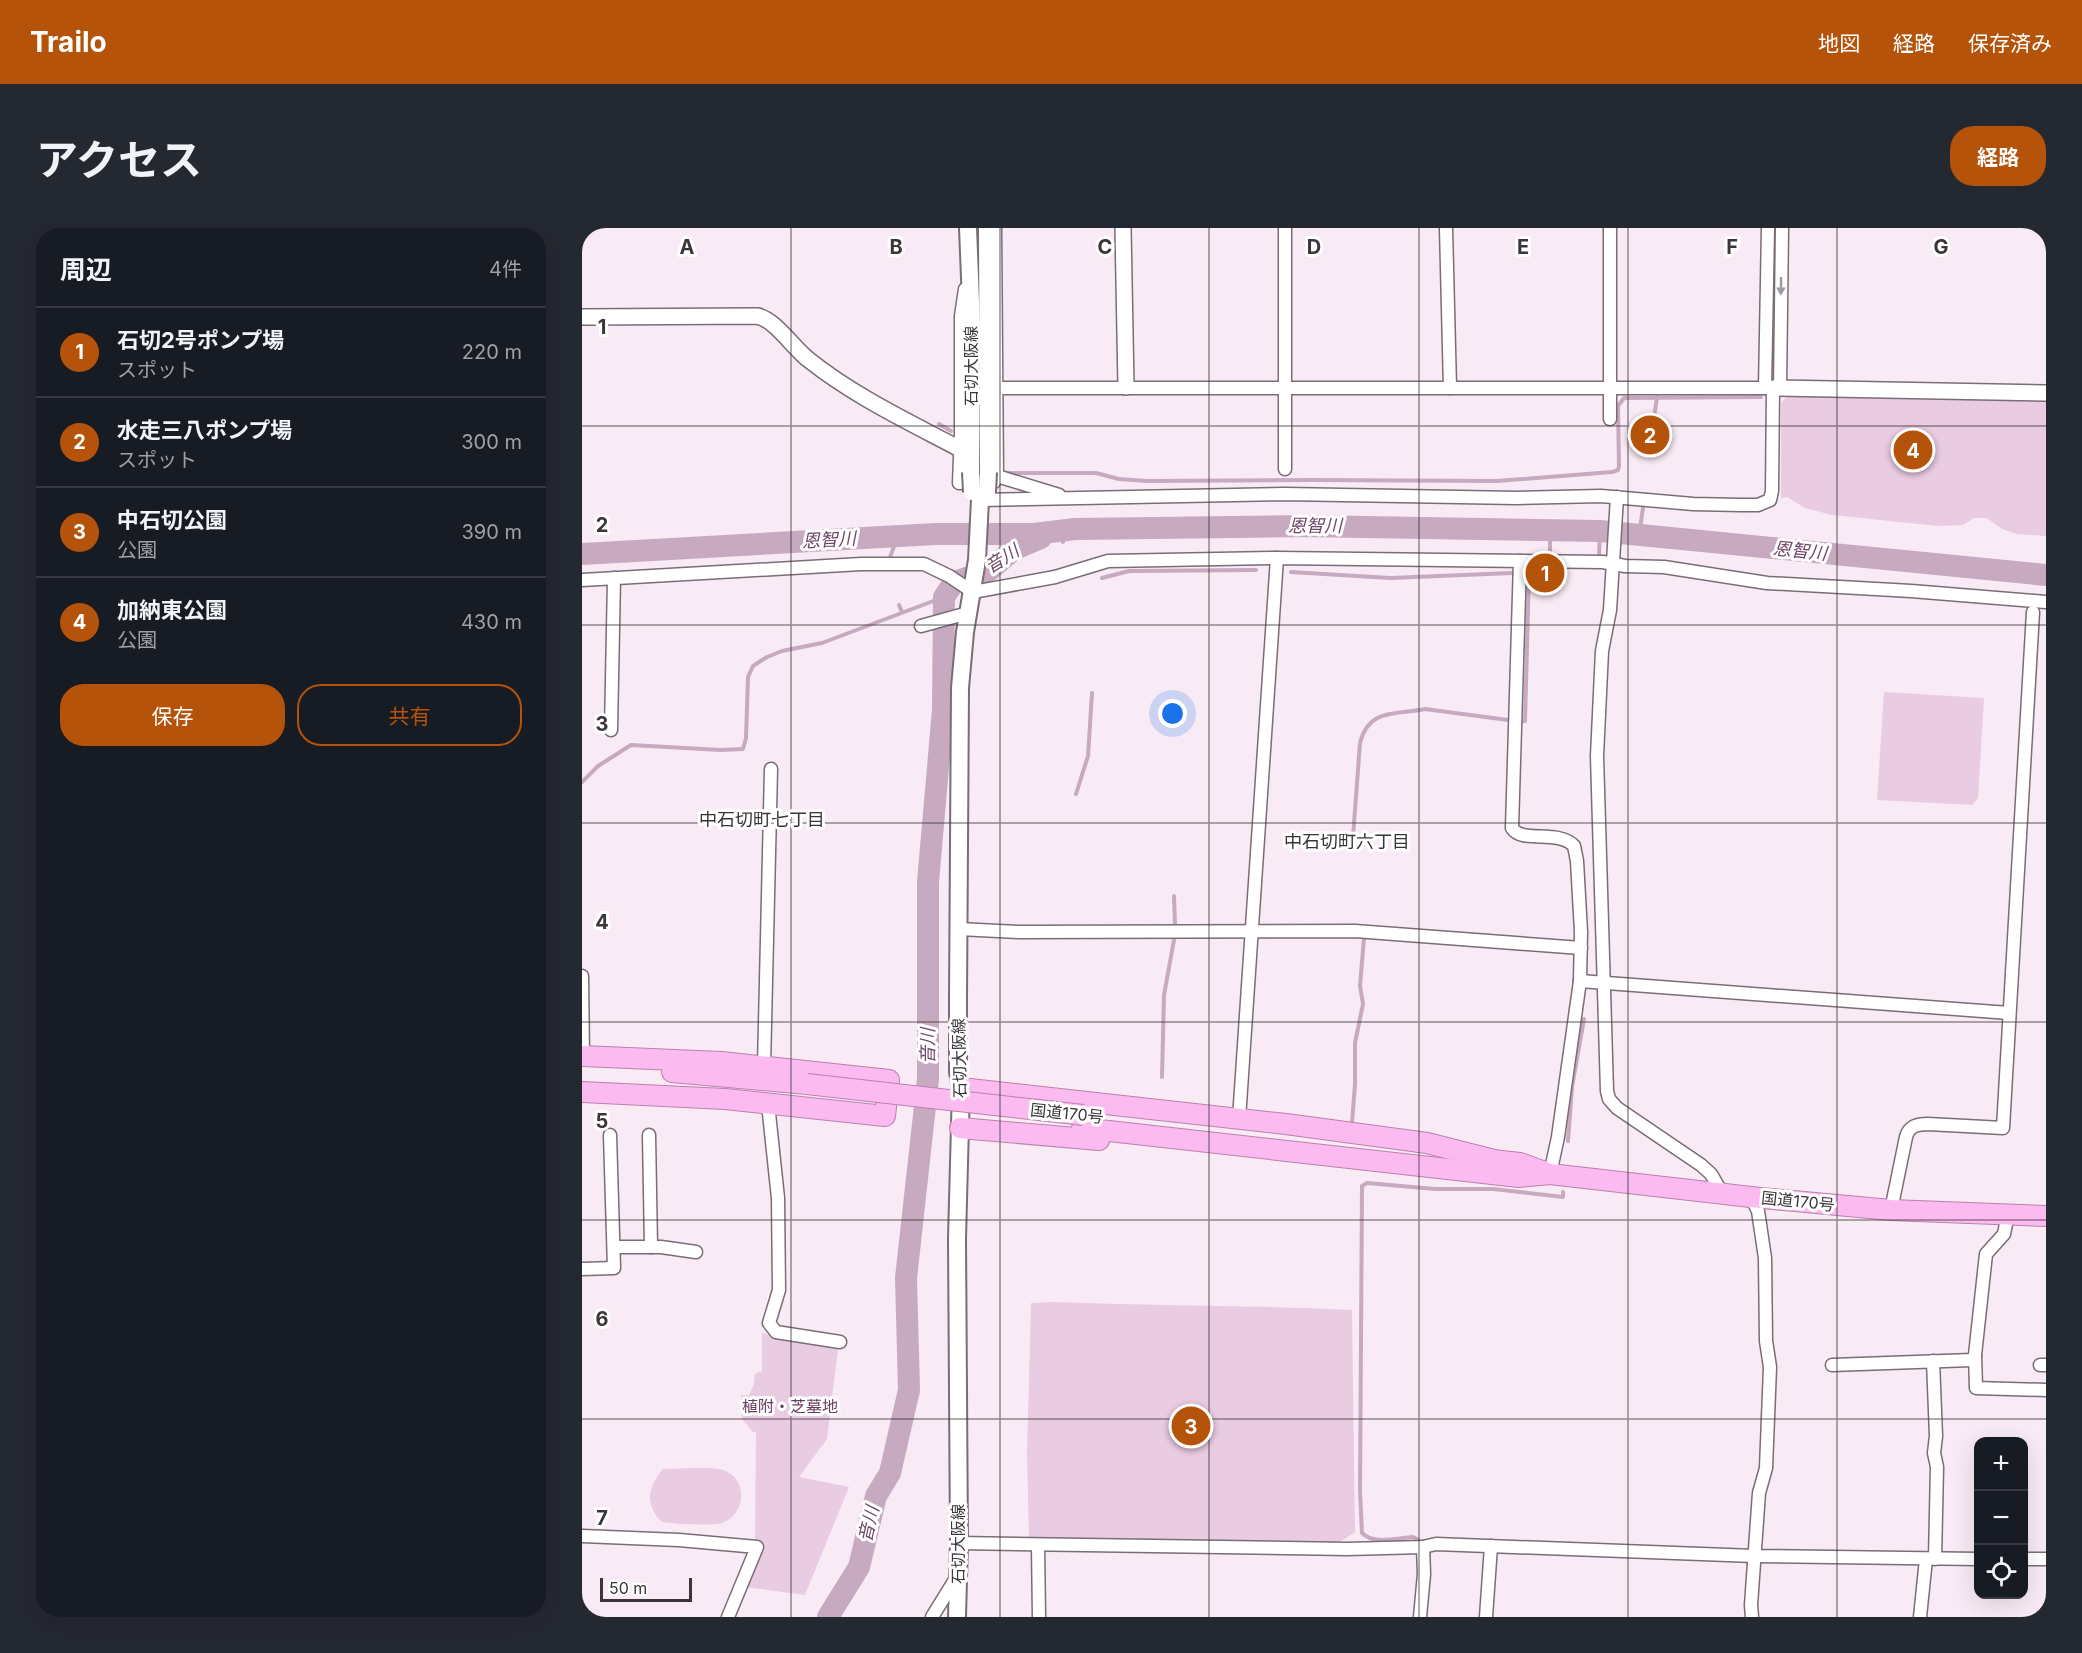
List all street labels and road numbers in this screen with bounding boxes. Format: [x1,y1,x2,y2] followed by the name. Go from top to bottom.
[961,326,981,406] street label: 石切大阪線
[948,1018,970,1098] street label: 石切大阪線
[1029,1099,1105,1127] street label: 国道170号
[1760,1187,1836,1215] street label: 国道170号
[948,1504,968,1584] street label: 石切大阪線

